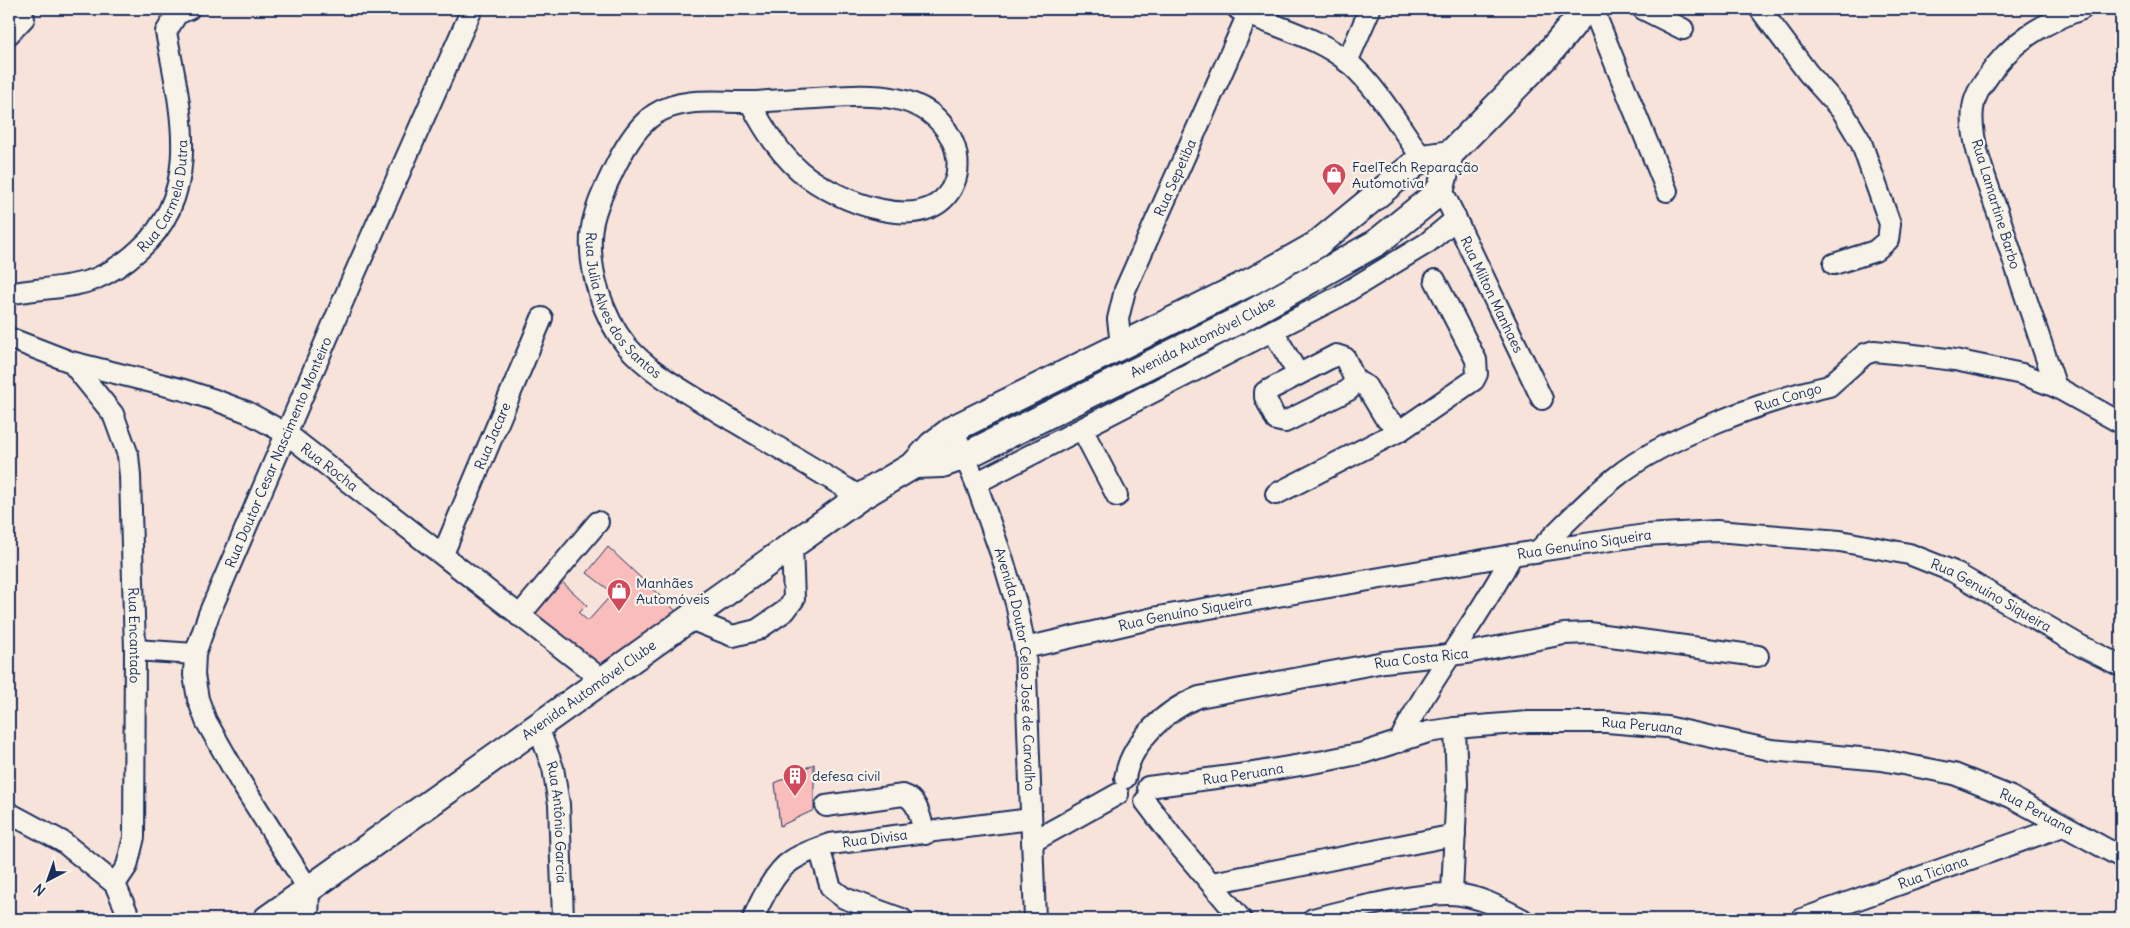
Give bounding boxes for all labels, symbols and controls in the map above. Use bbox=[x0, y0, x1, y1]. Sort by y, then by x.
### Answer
street label: Rua Sepetiba bbox=[1150, 136, 1200, 219]
street label: Rua Lamartine Barbo bbox=[1968, 137, 2024, 271]
street label: Rua Carmela Dutra bbox=[133, 140, 191, 256]
place label: FaelTech Reparação Automotiva bbox=[1352, 158, 1479, 192]
shop icon: FaelTech Reparação Automotiva bbox=[1321, 162, 1347, 196]
street label: Rua Julia Alves dos Santos bbox=[582, 231, 665, 382]
street label: Rua Milton Manhaes bbox=[1456, 233, 1528, 356]
street label: Avenida Automóvel Clube bbox=[1127, 293, 1278, 382]
street label: Rua Doutor Cesar Nascimento Monteiro bbox=[221, 334, 336, 571]
street label: Rua Congo bbox=[1752, 379, 1824, 416]
street label: Rua Jacare bbox=[470, 400, 515, 472]
street label: Rua Rocha bbox=[297, 439, 362, 495]
street label: Rua Genuíno Siqueira bbox=[1516, 526, 1652, 563]
street label: Avenida Doutor Celso José de Carvalho bbox=[990, 545, 1039, 792]
street label: Rua Genuíno Siqueira bbox=[1928, 554, 2055, 636]
place label: Manhães Automóveis bbox=[636, 574, 710, 608]
shop icon: Manhães Automóveis bbox=[606, 578, 632, 612]
street label: Rua Encantado bbox=[124, 587, 144, 684]
street label: Rua Genuíno Siqueira bbox=[1117, 592, 1253, 635]
street label: Avenida Automóvel Clube bbox=[518, 636, 659, 744]
street label: Rua Costa Rica bbox=[1373, 644, 1469, 673]
street label: Rua Peruana bbox=[1602, 713, 1685, 739]
street label: Rua Antônio Garcia bbox=[542, 759, 571, 883]
street label: Rua Peruana bbox=[1201, 759, 1285, 789]
building icon: defesa civil bbox=[782, 763, 808, 797]
place label: defesa civil bbox=[812, 767, 881, 785]
street label: Rua Peruana bbox=[1997, 784, 2077, 839]
street label: Rua Divisa bbox=[841, 825, 909, 851]
street label: Rua Ticiana bbox=[1895, 852, 1970, 893]
north arrow bbox=[22, 856, 72, 906]
text: N bbox=[30, 880, 49, 900]

